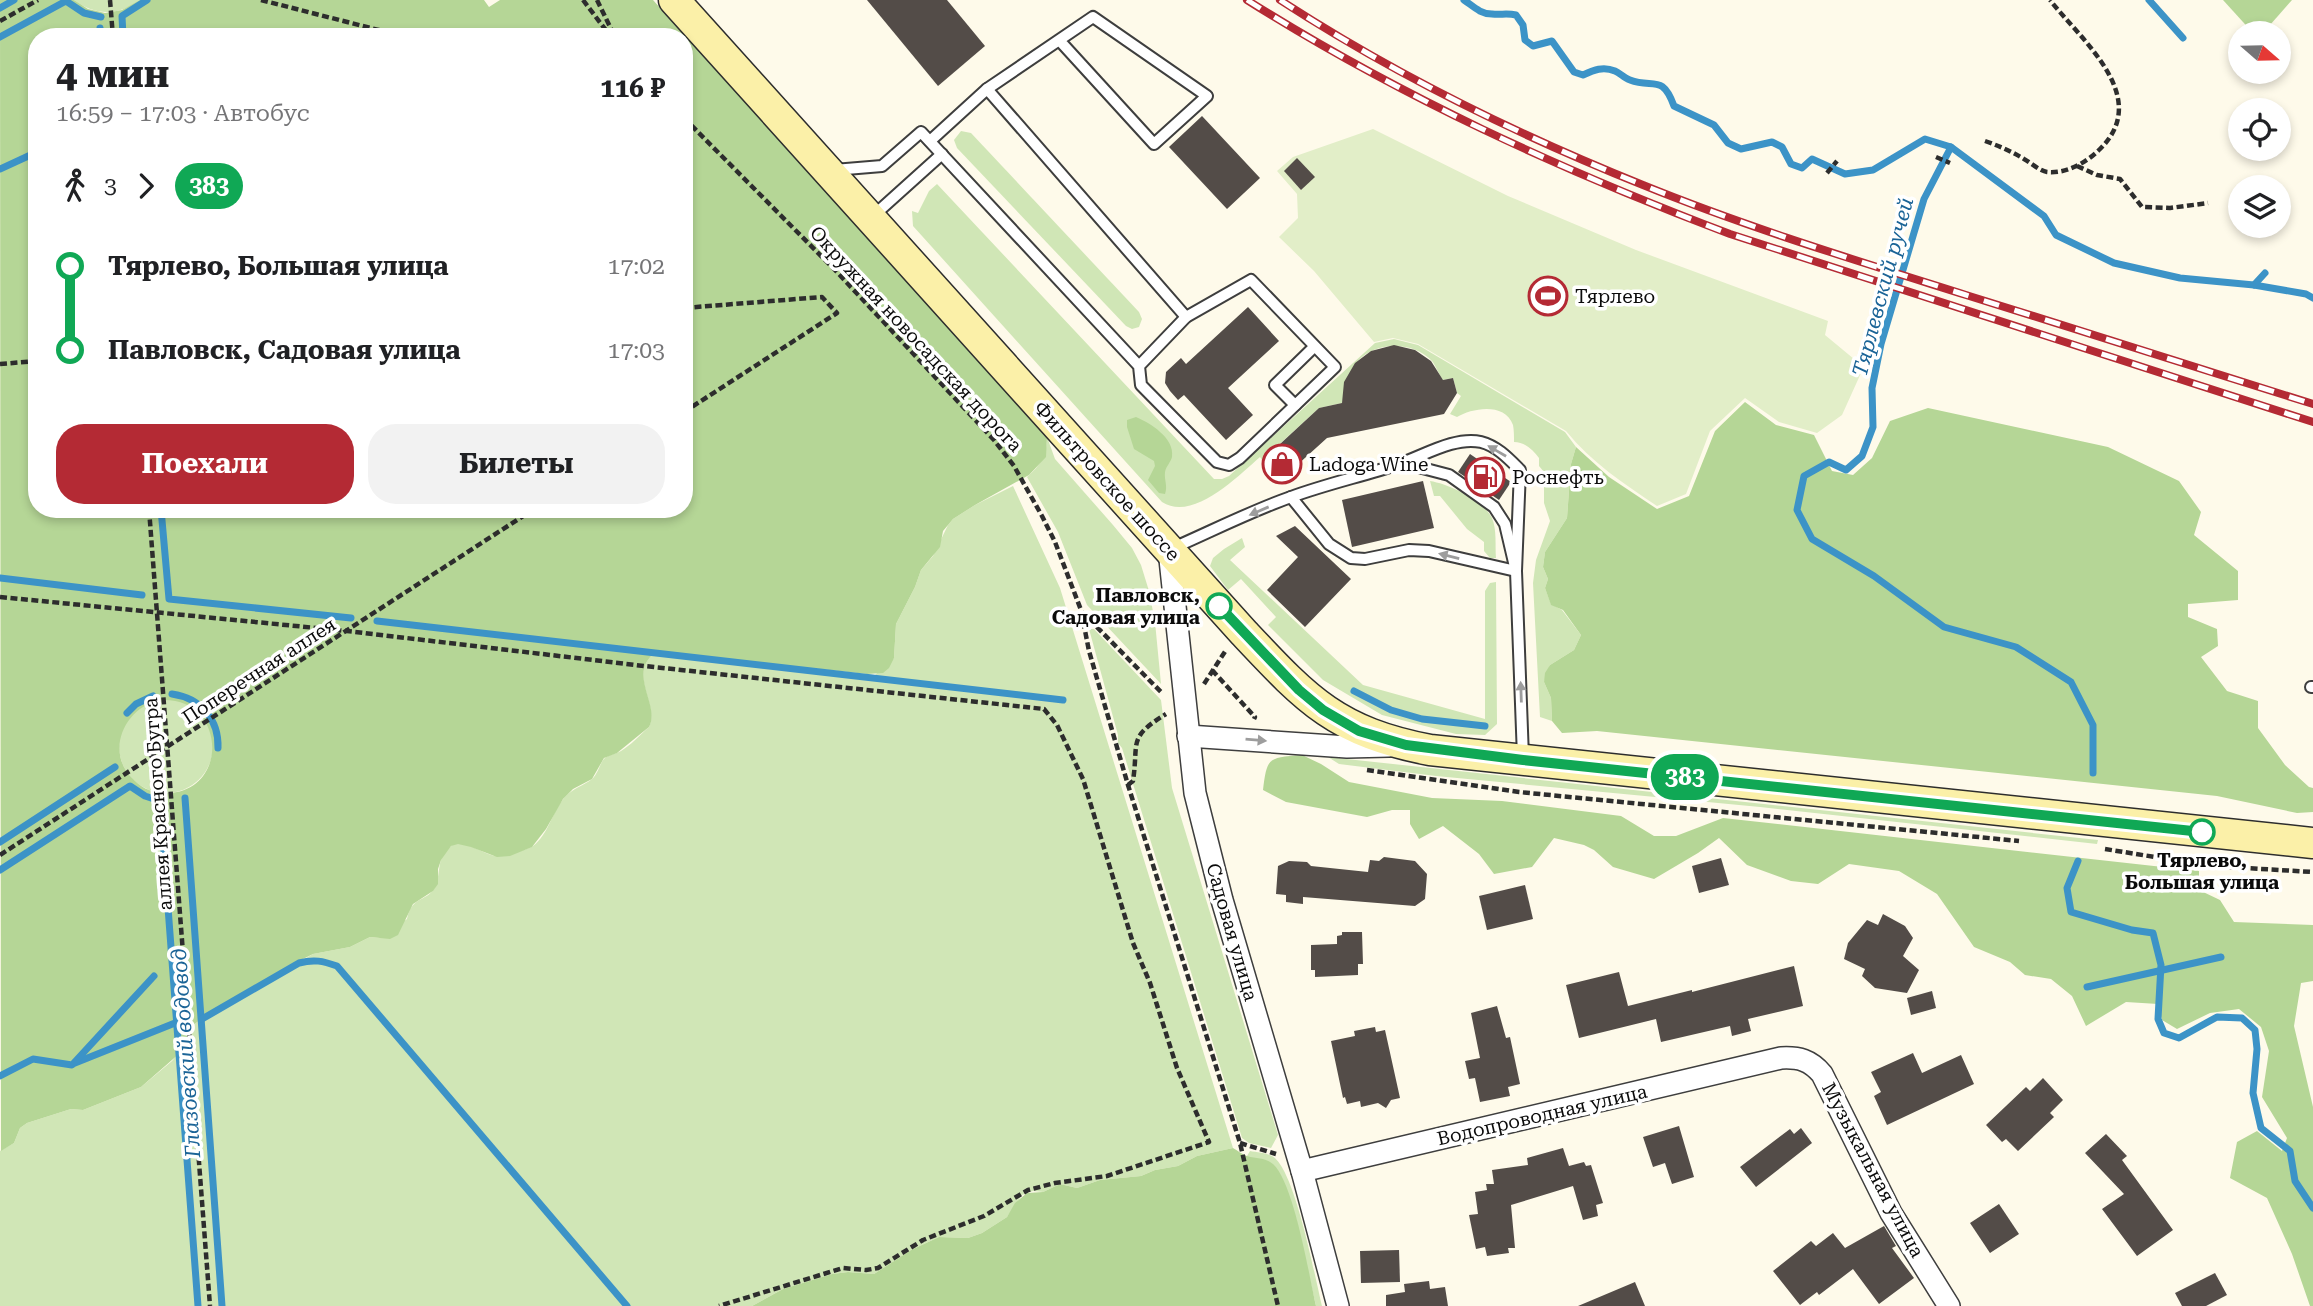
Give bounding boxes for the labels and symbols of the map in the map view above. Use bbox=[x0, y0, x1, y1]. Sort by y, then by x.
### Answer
north arrow bbox=[2228, 21, 2291, 84]
water label: Тярлевский ручей bbox=[1848, 195, 1918, 379]
street label: Окружная новосадская дорога bbox=[805, 221, 1027, 457]
sports icon: Тярлево bbox=[1527, 275, 1569, 317]
place label: Тярлево bbox=[1575, 285, 1655, 308]
street label: Фильтровское шоссе bbox=[1029, 396, 1185, 566]
shop icon: Ladoga Wine bbox=[1261, 443, 1303, 485]
one-way arrow bbox=[1488, 445, 1507, 457]
place label: Ladoga Wine bbox=[1309, 453, 1428, 476]
fuel station icon: Роснефть bbox=[1464, 456, 1506, 498]
place label: Роснефть bbox=[1512, 466, 1604, 489]
one-way arrow bbox=[1249, 505, 1269, 517]
one-way arrow bbox=[1438, 550, 1460, 561]
place label: Павловск, Садовая улица bbox=[1052, 584, 1200, 629]
marker: Павловск, Садовая улица bbox=[1206, 593, 1232, 619]
street label: Поперечная аллея bbox=[178, 613, 340, 729]
one-way arrow bbox=[1515, 681, 1526, 703]
street label: аллея Красного Бугра bbox=[139, 696, 177, 911]
one-way arrow bbox=[1246, 735, 1268, 746]
line badge: 383 bbox=[1645, 754, 1725, 800]
marker: Тярлево, Большая улица bbox=[2189, 819, 2215, 845]
place label: Тярлево, Большая улица bbox=[2125, 849, 2279, 894]
street label: Садовая улица bbox=[1201, 860, 1263, 1004]
water label: Глазовский водовод bbox=[167, 947, 205, 1160]
street label: Водопроводная улица bbox=[1435, 1079, 1650, 1150]
street label: Музыкальная улица bbox=[1817, 1079, 1929, 1262]

